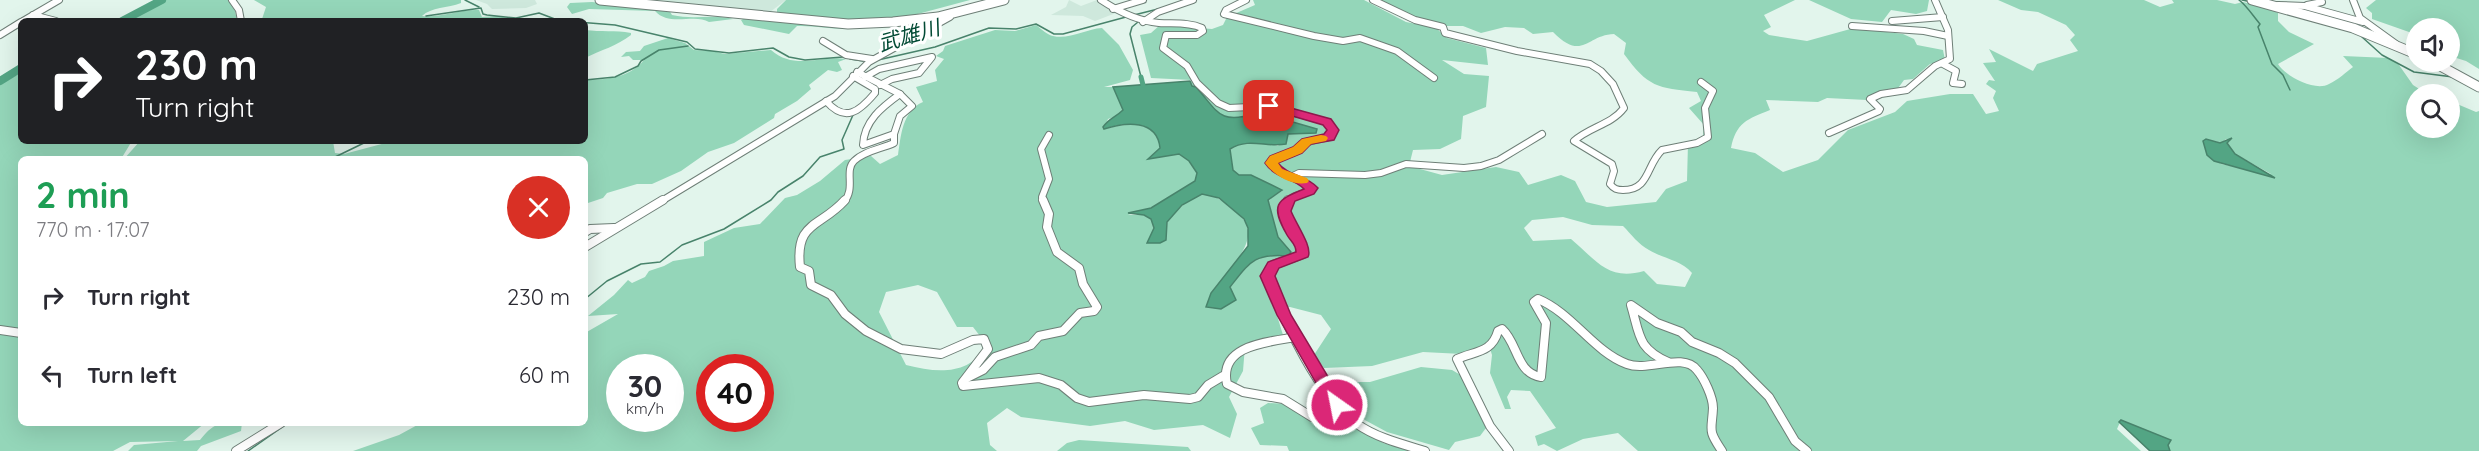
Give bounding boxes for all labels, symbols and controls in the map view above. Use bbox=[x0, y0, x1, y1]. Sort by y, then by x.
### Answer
water label: 武雄川 bbox=[875, 13, 945, 56]
map controls bbox=[2406, 18, 2460, 138]
button: sound bbox=[2406, 18, 2460, 72]
text: 230 m bbox=[135, 38, 258, 91]
icon: right bbox=[36, 42, 114, 120]
pin bbox=[1243, 80, 1294, 131]
button: search bbox=[2406, 84, 2460, 138]
icon: arrive bbox=[1252, 89, 1285, 122]
text: Turn right bbox=[135, 90, 254, 124]
text: 2 min bbox=[36, 172, 130, 217]
button: close bbox=[507, 176, 570, 239]
text: 770 m · 17:07 bbox=[36, 217, 149, 242]
icon: right bbox=[36, 281, 69, 314]
text: Turn right bbox=[87, 283, 191, 311]
text: 230 m bbox=[507, 283, 570, 311]
speed limit sign: 40 bbox=[696, 354, 774, 432]
icon: left bbox=[36, 359, 69, 392]
text: Turn left bbox=[87, 361, 177, 389]
text: 60 m bbox=[519, 361, 570, 389]
text: 30 bbox=[628, 367, 662, 405]
position arrow bbox=[1305, 373, 1369, 437]
text: km/h bbox=[626, 399, 664, 418]

